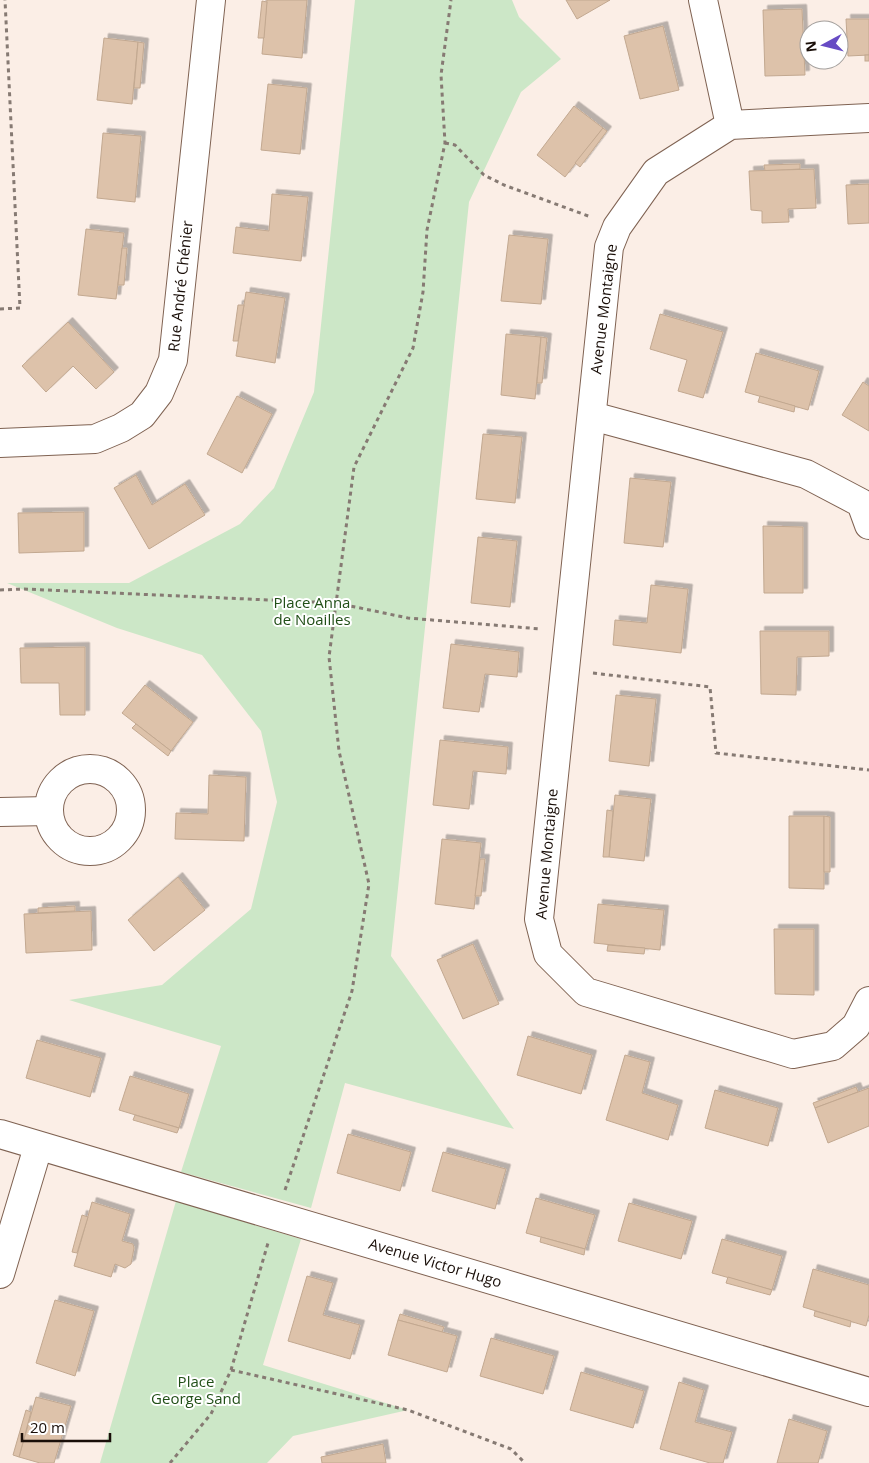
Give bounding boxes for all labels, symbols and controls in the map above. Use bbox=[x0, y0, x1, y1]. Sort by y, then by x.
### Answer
north arrow bbox=[799, 20, 849, 70]
text: N bbox=[800, 40, 821, 53]
street label: Rue André Chénier bbox=[163, 219, 197, 353]
street label: Avenue Montaigne bbox=[585, 243, 621, 375]
park label: Place Anna de Noailles bbox=[273, 592, 351, 629]
street label: Avenue Montaigne bbox=[530, 788, 562, 920]
street label: Avenue Victor Hugo bbox=[367, 1233, 505, 1291]
park label: Place George Sand bbox=[151, 1371, 241, 1408]
scale bar bbox=[22, 1410, 110, 1442]
text: 20 m bbox=[30, 1417, 65, 1437]

